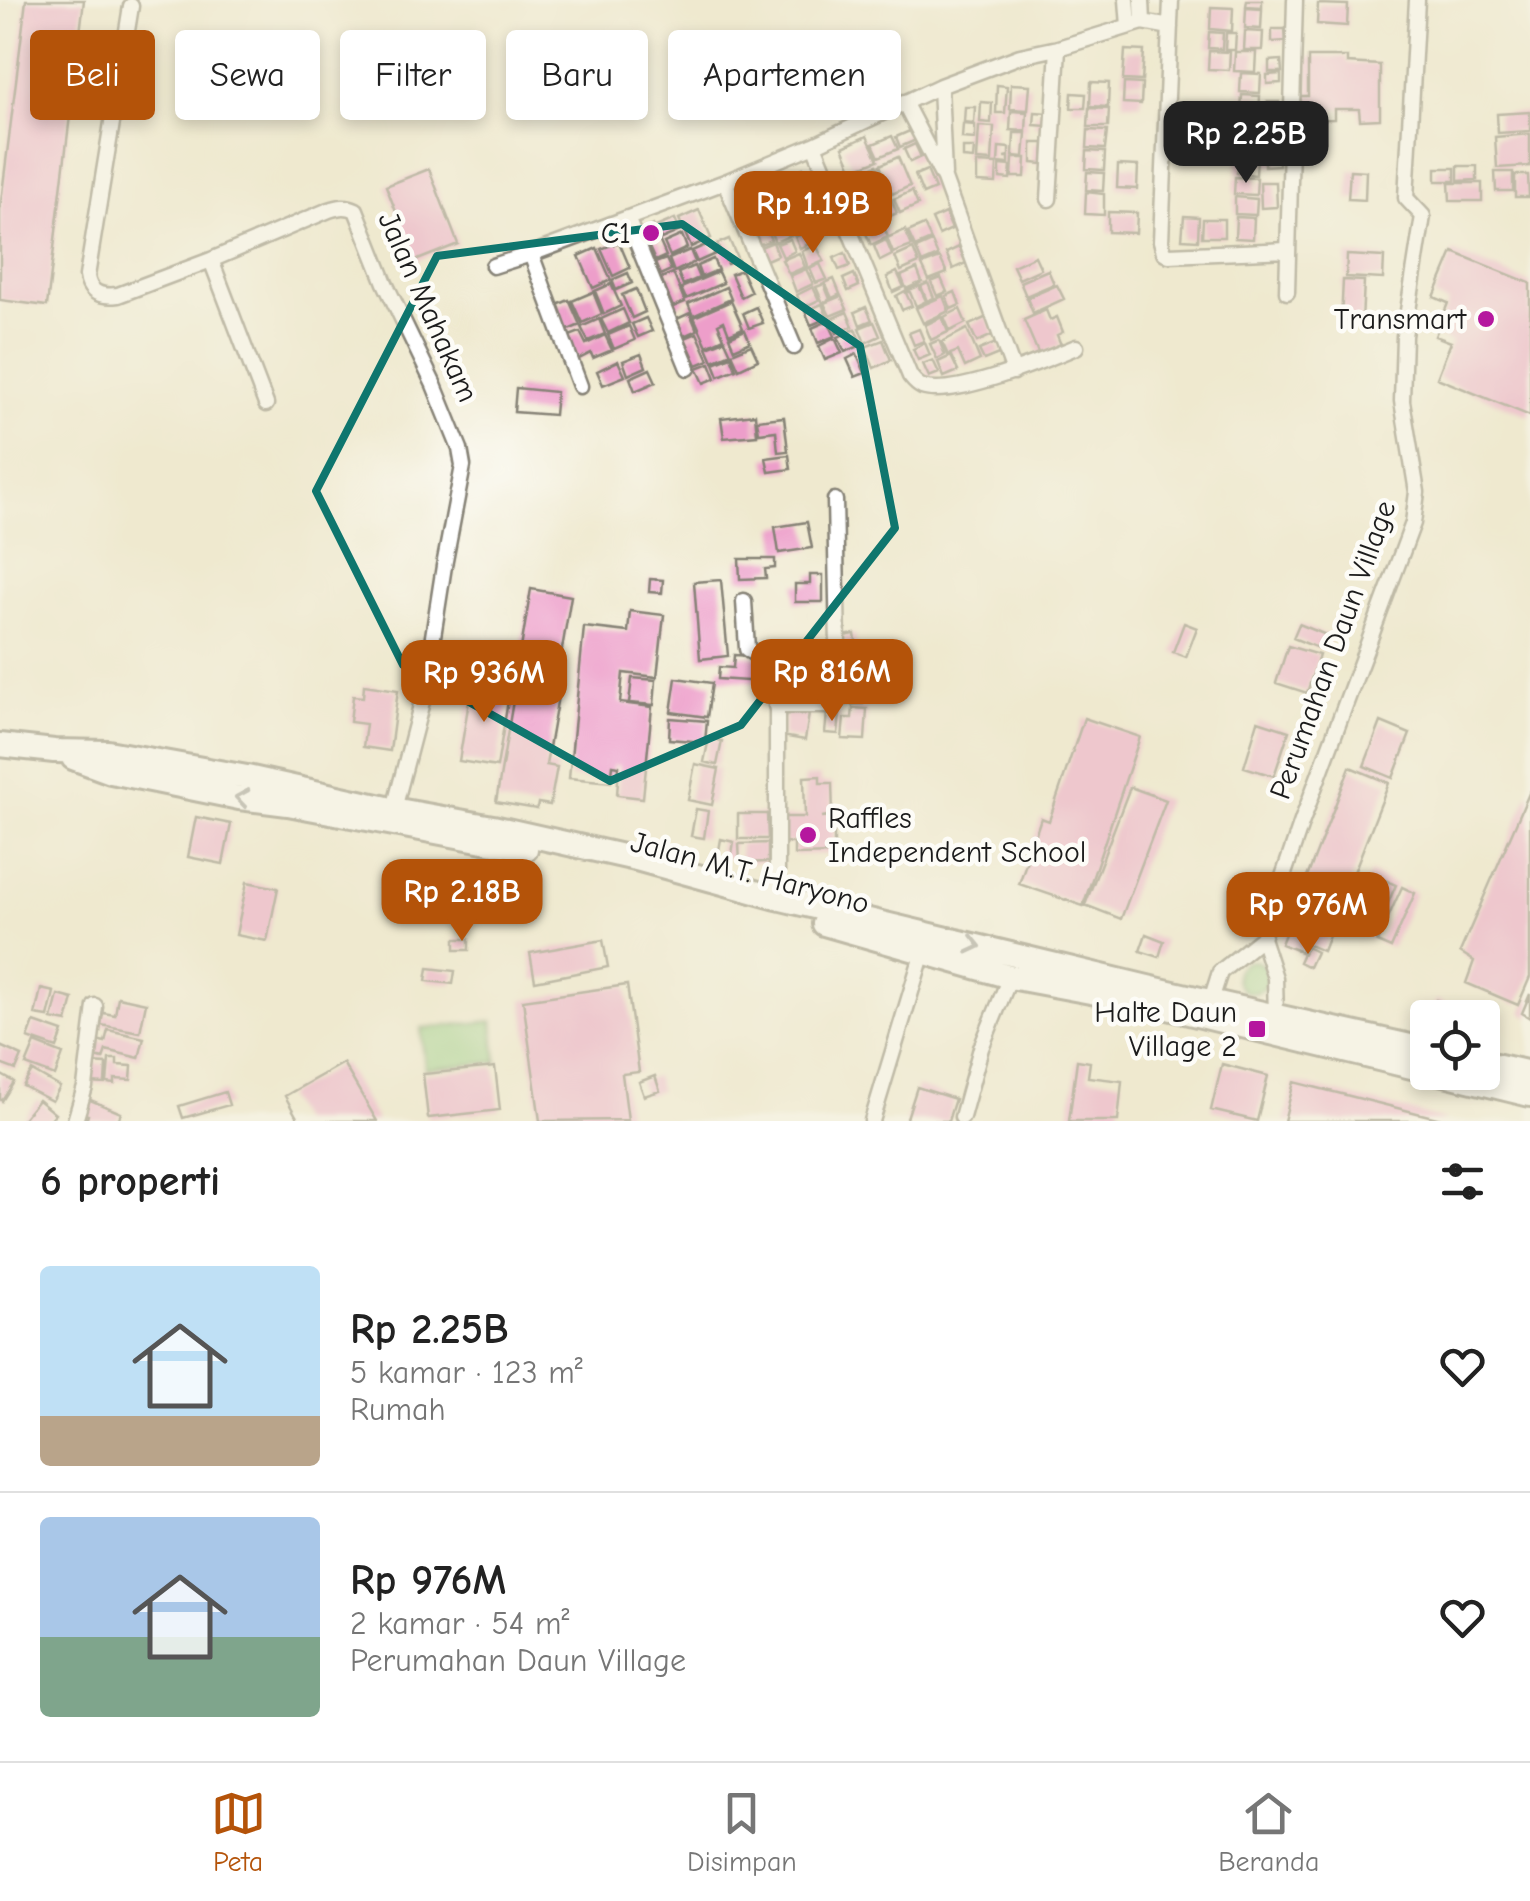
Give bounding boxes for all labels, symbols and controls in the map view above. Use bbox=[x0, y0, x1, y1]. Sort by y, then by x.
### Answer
chip: Beli bbox=[30, 30, 155, 120]
chip: Sewa bbox=[175, 30, 320, 120]
chip: Filter bbox=[340, 30, 486, 120]
chip: Baru bbox=[506, 30, 648, 120]
chip: Apartemen bbox=[668, 30, 901, 120]
pin: Rp 2.25B bbox=[1143, 101, 1349, 186]
text: Rp 2.25B bbox=[1186, 115, 1306, 152]
pin: Rp 1.19B bbox=[710, 171, 916, 256]
text: Rp 1.19B bbox=[756, 185, 870, 222]
street label: Jalan Mahakam bbox=[370, 207, 486, 407]
place label: C1 bbox=[601, 216, 631, 251]
marker: C1 bbox=[640, 222, 662, 244]
place label: Transmart bbox=[1334, 302, 1467, 337]
marker: Transmart bbox=[1475, 308, 1497, 330]
street label: Perumahan Daun Village bbox=[1263, 496, 1403, 804]
pin: Rp 816M bbox=[740, 639, 924, 724]
pin: Rp 936M bbox=[392, 640, 576, 725]
text: Rp 816M bbox=[773, 653, 891, 690]
text: Rp 936M bbox=[423, 654, 545, 691]
one-way arrow bbox=[234, 788, 250, 809]
place label: Raffles Independent School bbox=[828, 801, 1086, 870]
street label: Jalan M.T. Haryono bbox=[627, 824, 873, 922]
marker: Raffles Independent School bbox=[797, 824, 819, 846]
pin: Rp 2.18B bbox=[359, 859, 565, 944]
pin: Rp 976M bbox=[1216, 872, 1400, 957]
text: Rp 2.18B bbox=[404, 873, 520, 910]
text: Rp 976M bbox=[1248, 886, 1368, 923]
one-way arrow bbox=[965, 933, 982, 954]
place label: Halte Daun Village 2 bbox=[1094, 995, 1237, 1064]
map controls bbox=[1410, 1000, 1500, 1090]
button: locate bbox=[1410, 1000, 1500, 1090]
marker: Halte Daun Village 2 bbox=[1246, 1018, 1268, 1040]
icon: filters bbox=[1435, 1154, 1490, 1209]
text: 6 properti bbox=[40, 1157, 220, 1206]
text: Rp 2.25B bbox=[350, 1305, 509, 1354]
icon: home bbox=[120, 1306, 240, 1426]
icon: heart bbox=[1435, 1339, 1490, 1394]
text: 5 kamar · 123 m² bbox=[350, 1354, 583, 1391]
text: Rumah bbox=[350, 1391, 446, 1428]
text: Rp 976M bbox=[350, 1556, 506, 1605]
icon: home bbox=[120, 1557, 240, 1677]
icon: heart bbox=[1435, 1590, 1490, 1645]
text: 2 kamar · 54 m² bbox=[350, 1605, 569, 1642]
text: Perumahan Daun Village bbox=[350, 1642, 686, 1679]
tab: Peta bbox=[211, 1786, 266, 1878]
tab: Disimpan bbox=[687, 1786, 797, 1878]
tab: Beranda bbox=[1218, 1786, 1319, 1878]

